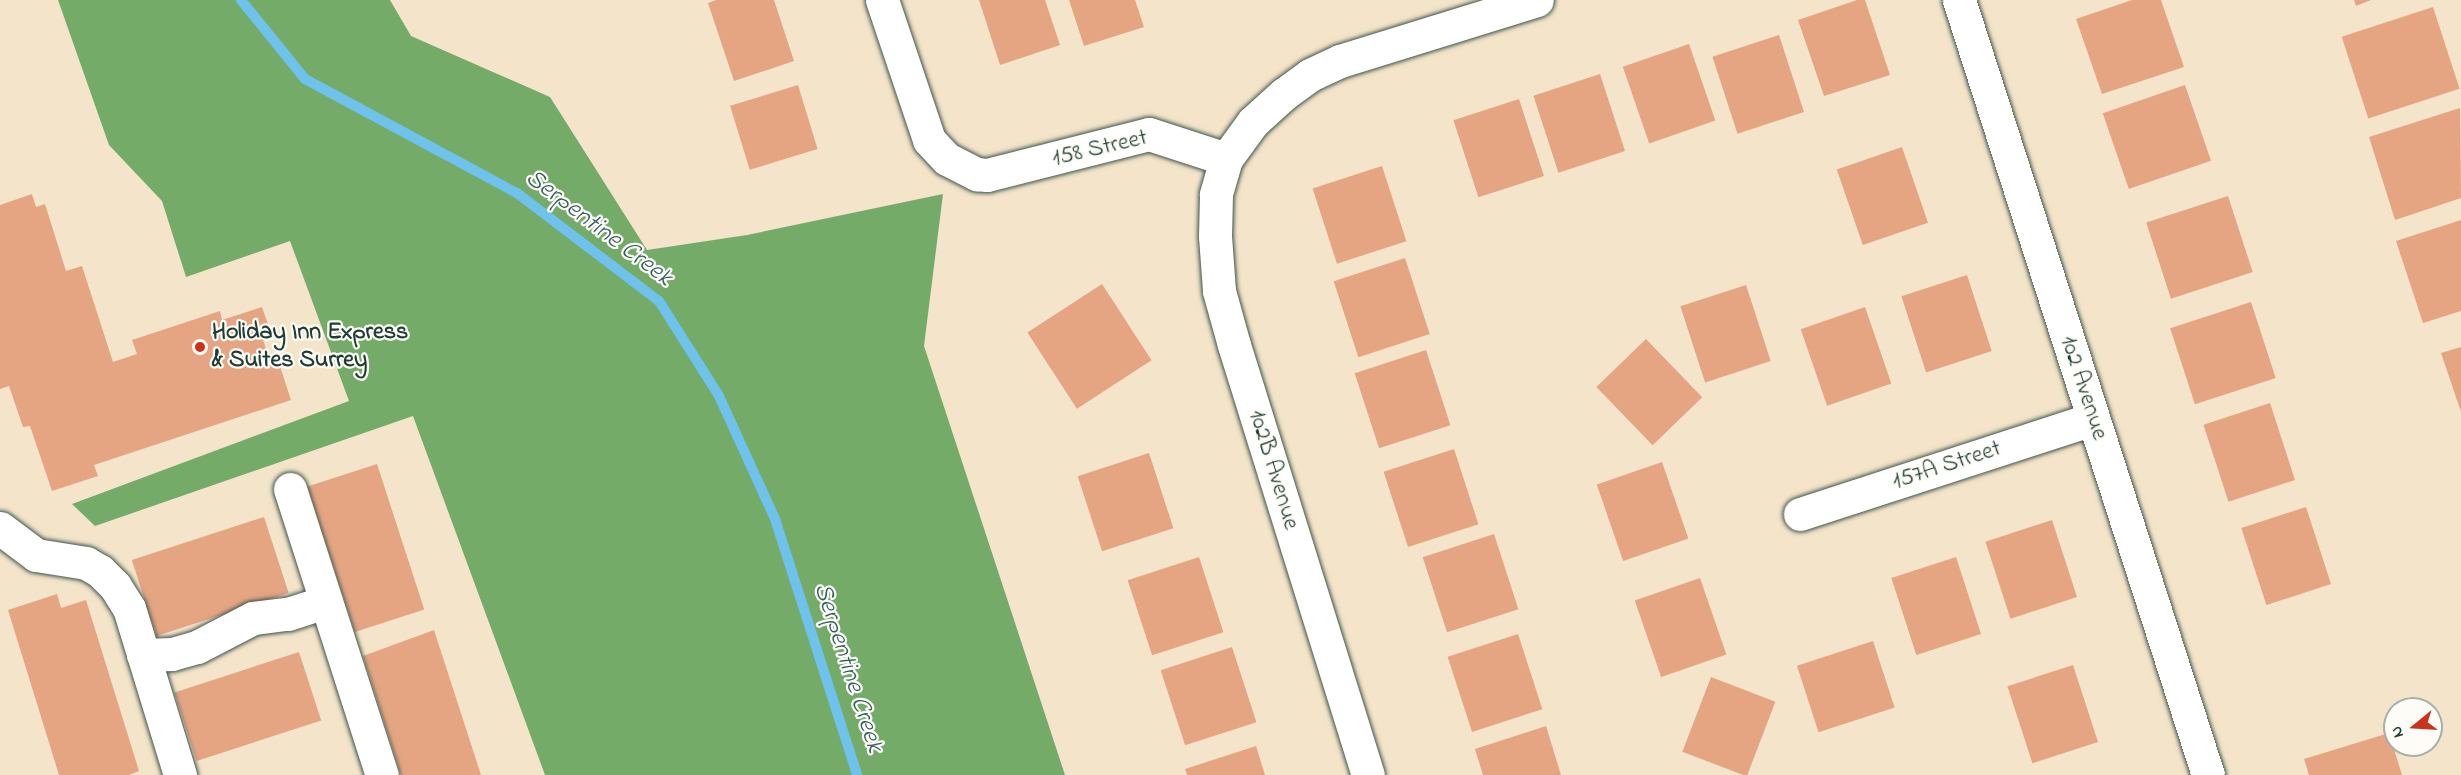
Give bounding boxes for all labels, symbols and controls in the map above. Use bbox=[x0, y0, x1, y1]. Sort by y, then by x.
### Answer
street label: 158 Street bbox=[1050, 124, 1150, 174]
water label: Serpentine Creek bbox=[518, 163, 678, 295]
place label: Holiday Inn Express & Suites Surrey bbox=[212, 319, 408, 375]
street label: 102 Avenue bbox=[2053, 332, 2113, 444]
marker: Holiday Inn Express & Suites Surrey bbox=[193, 340, 207, 354]
street label: 102B Avenue bbox=[1241, 407, 1305, 533]
street label: 157A Street bbox=[1889, 435, 2005, 497]
water label: Serpentine Creek bbox=[805, 579, 889, 757]
north arrow bbox=[2383, 697, 2443, 757]
text: N bbox=[2385, 723, 2411, 741]

